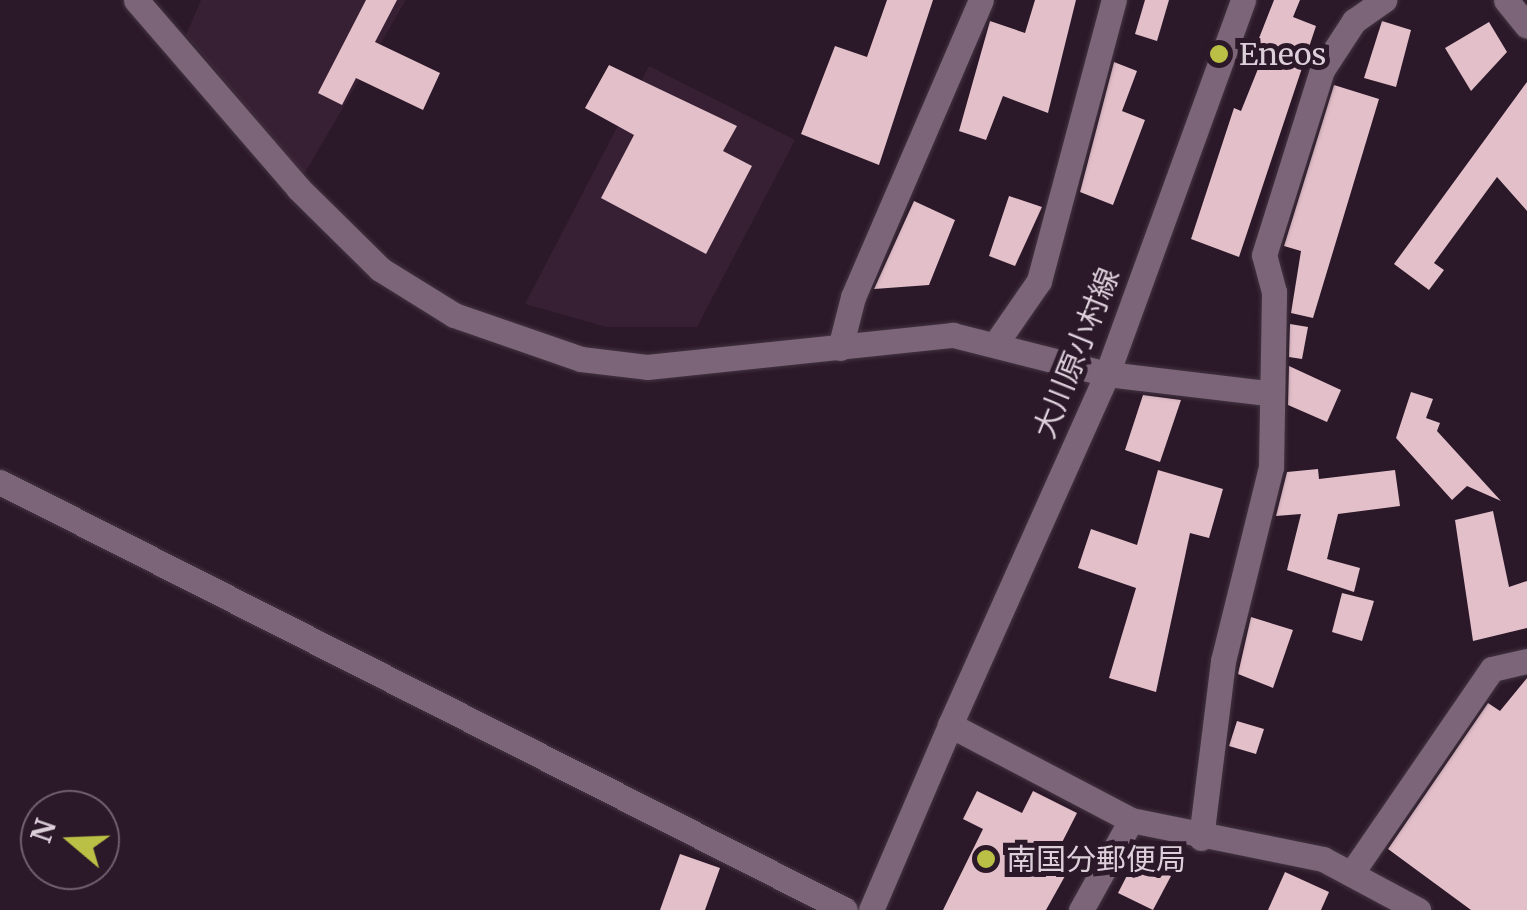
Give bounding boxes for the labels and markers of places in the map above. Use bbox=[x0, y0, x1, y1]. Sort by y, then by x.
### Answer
place label: Eneos bbox=[1239, 36, 1326, 72]
marker: Eneos bbox=[1208, 43, 1230, 65]
place label: 南国分郵便局 bbox=[1006, 841, 1186, 877]
marker: 南国分郵便局 bbox=[975, 848, 997, 870]

